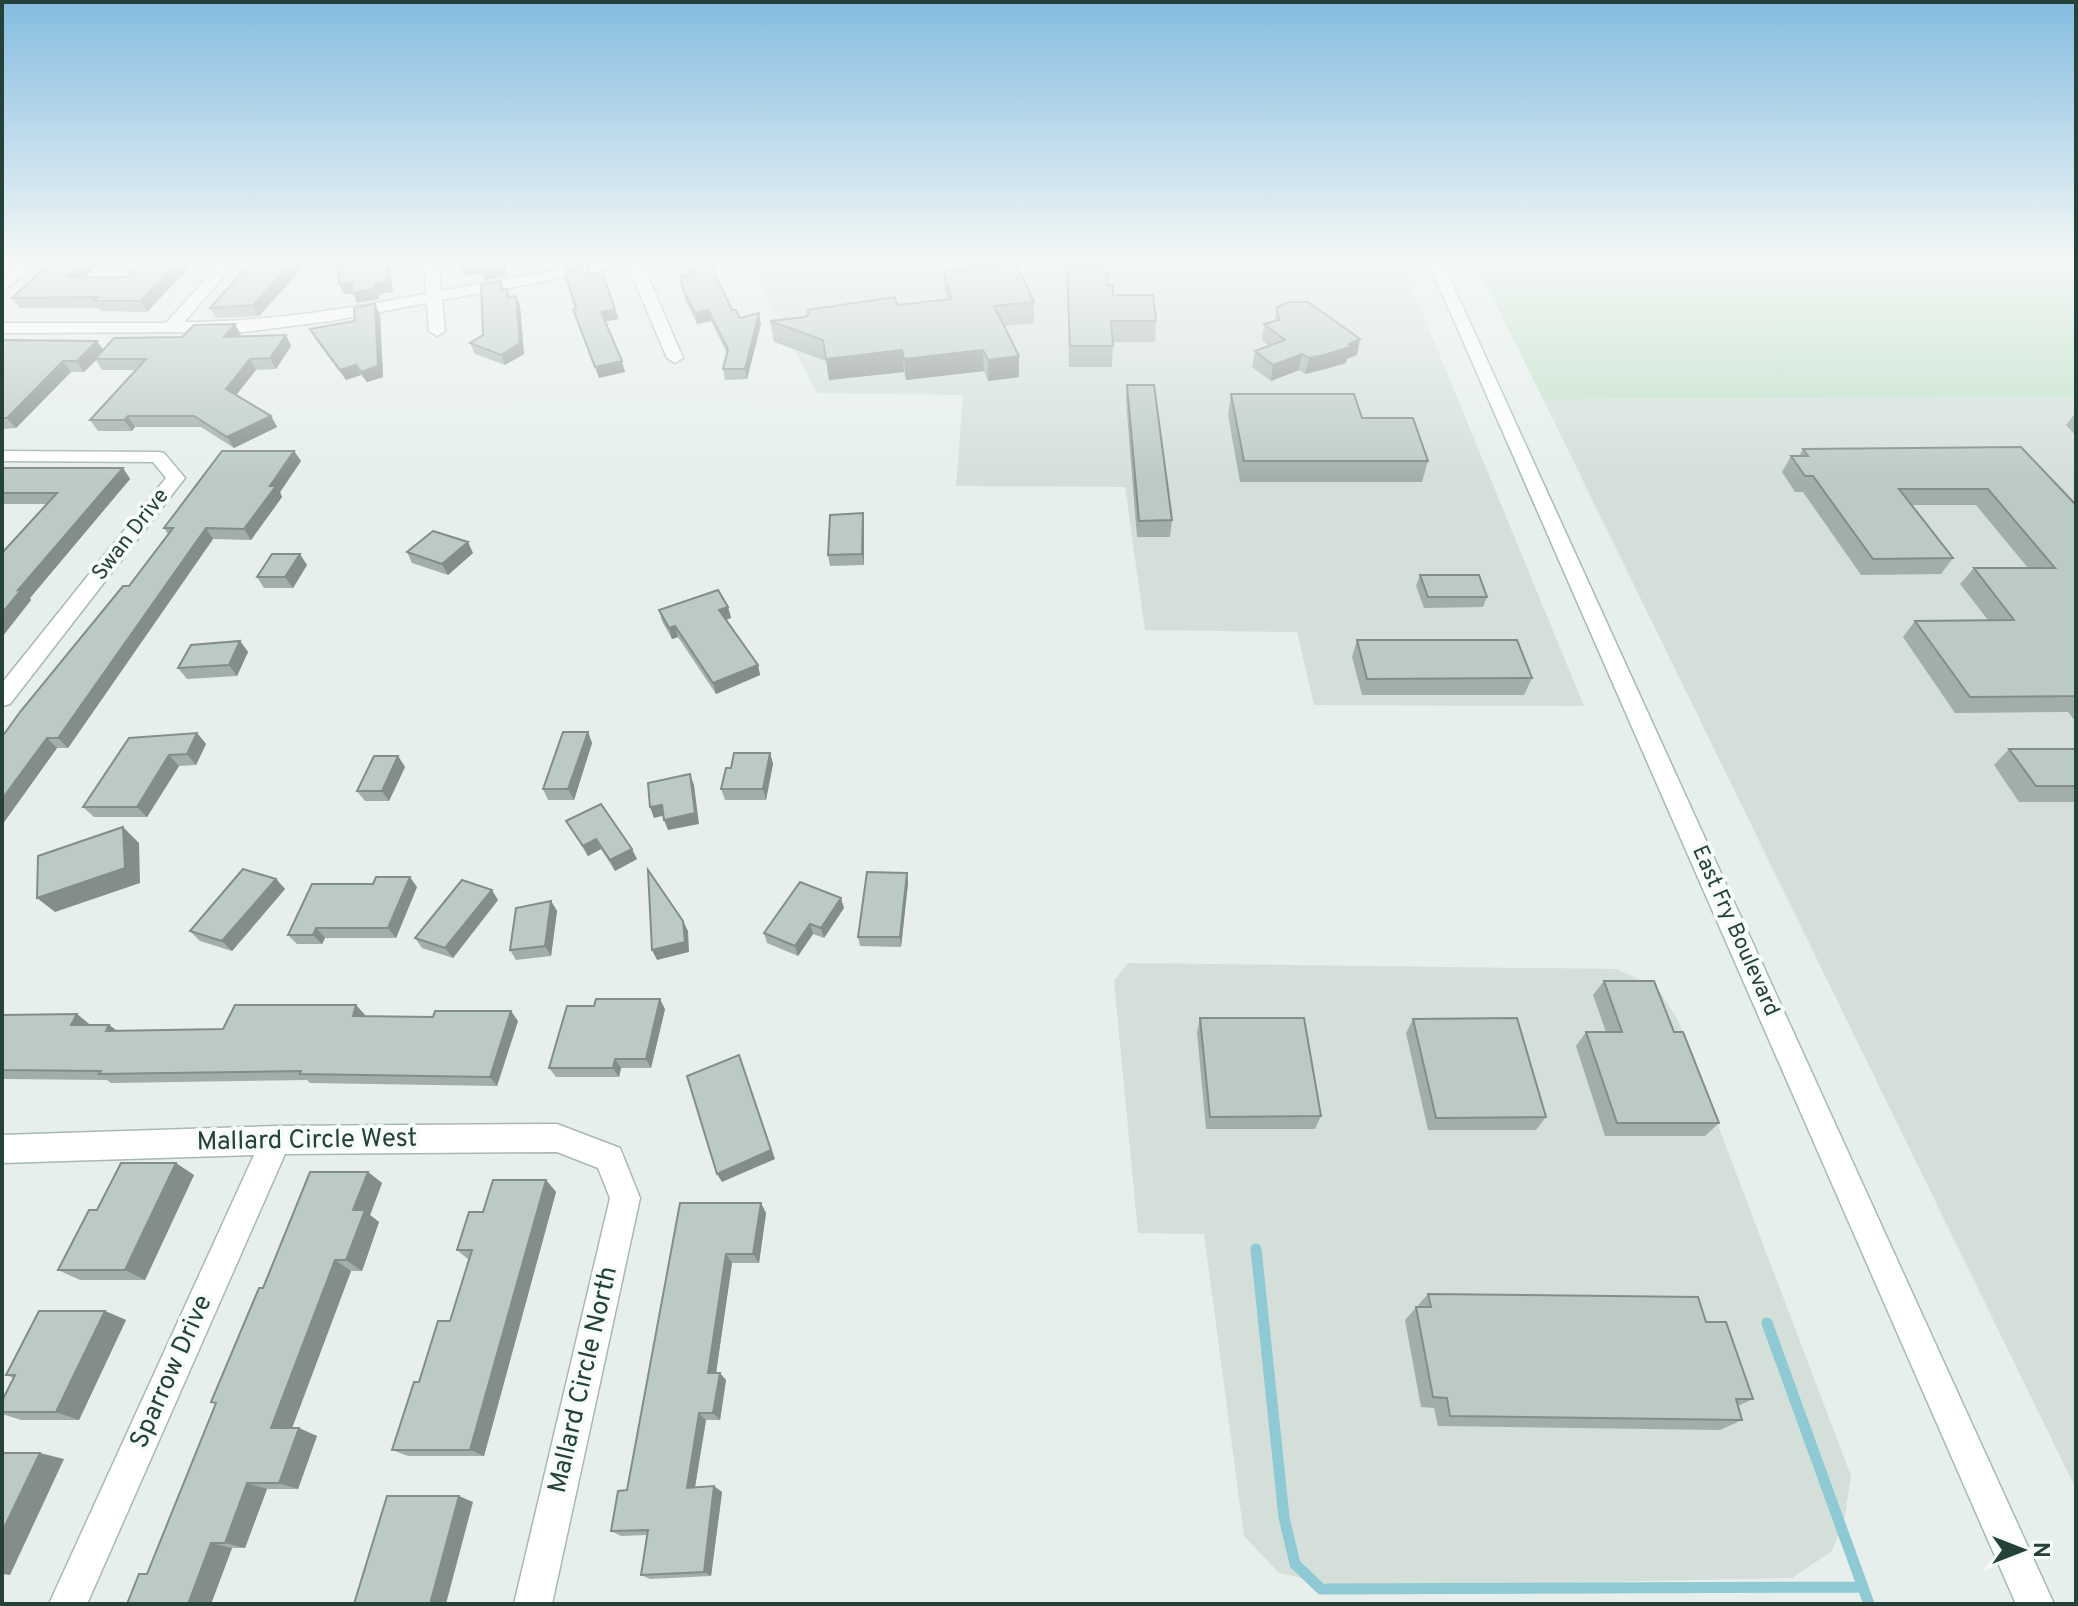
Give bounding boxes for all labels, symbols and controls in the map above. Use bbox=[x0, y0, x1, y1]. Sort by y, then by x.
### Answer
street label: Swan Drive bbox=[87, 484, 175, 586]
street label: East Fry Boulevard bbox=[1685, 841, 1785, 1021]
street label: Mallard Circle West bbox=[196, 1123, 418, 1159]
street label: Mallard Circle North bbox=[542, 1263, 626, 1497]
street label: Sparrow Drive bbox=[123, 1290, 221, 1454]
north arrow bbox=[1982, 1510, 2062, 1590]
text: N bbox=[2026, 1542, 2053, 1558]

